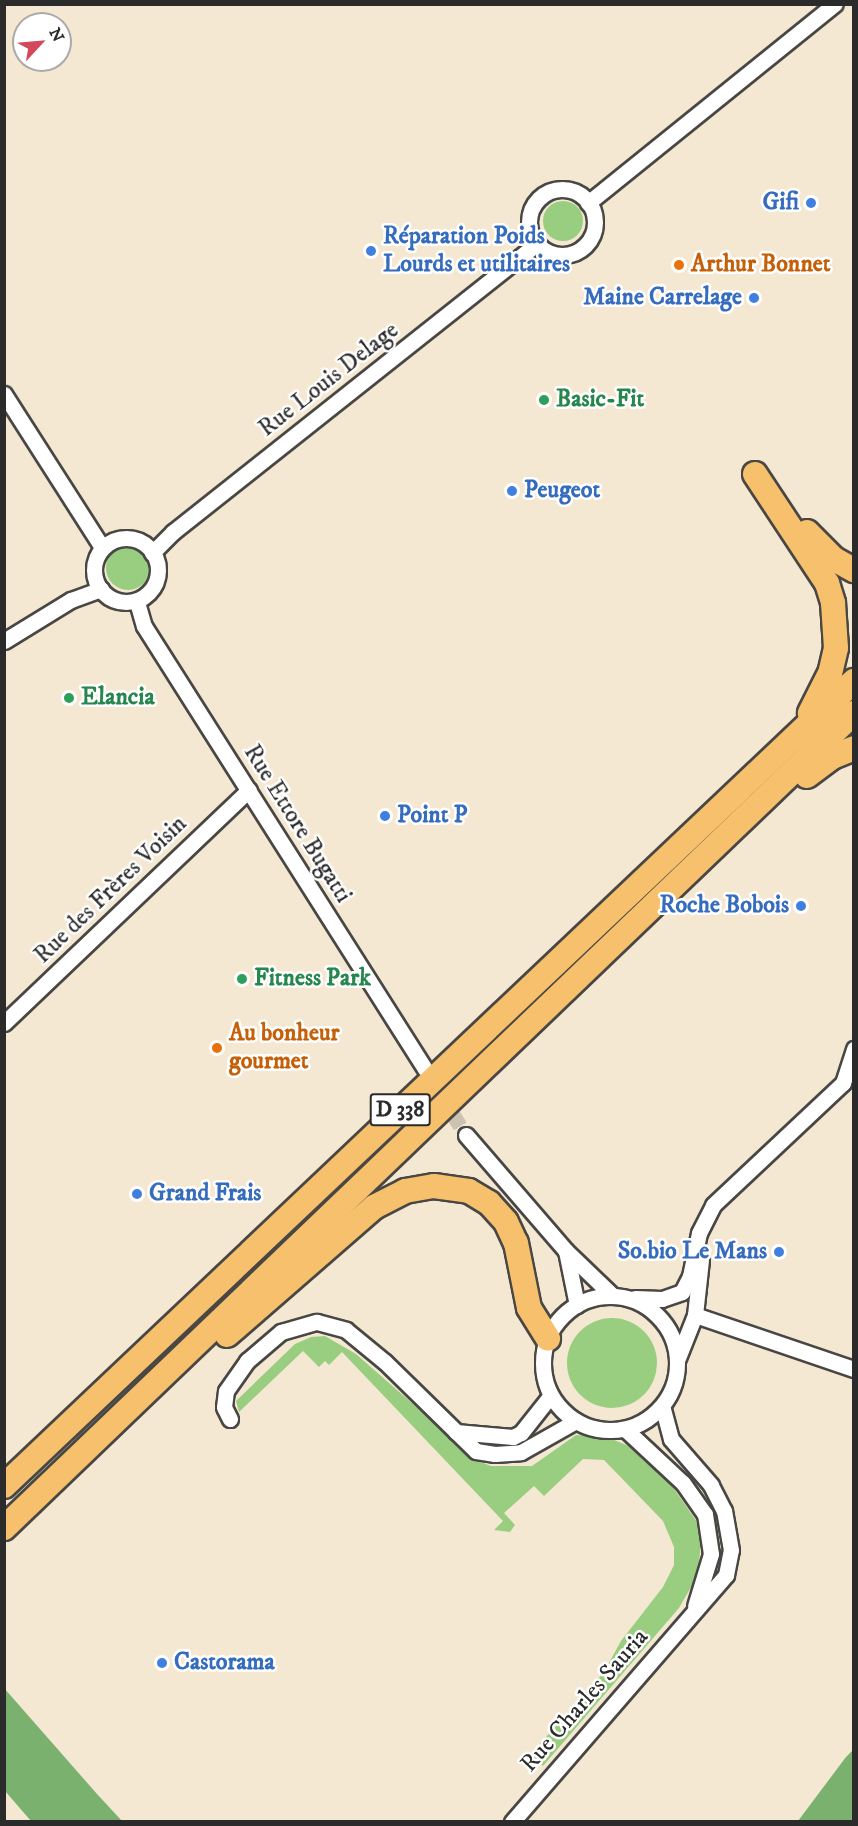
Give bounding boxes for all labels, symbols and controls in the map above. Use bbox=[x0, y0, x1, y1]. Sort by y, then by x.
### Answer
north arrow bbox=[12, 12, 72, 72]
text: N bbox=[45, 25, 68, 45]
place label: Gifi bbox=[762, 189, 799, 217]
marker: Gifi bbox=[804, 196, 818, 210]
place label: Réparation Poids Lourds et utilitaires bbox=[383, 223, 570, 279]
marker: Réparation Poids Lourds et utilitaires bbox=[364, 244, 378, 258]
place label: Arthur Bonnet bbox=[691, 251, 830, 279]
marker: Arthur Bonnet bbox=[672, 258, 686, 272]
place label: Maine Carrelage bbox=[583, 284, 742, 312]
marker: Maine Carrelage bbox=[747, 291, 761, 305]
street label: Rue Louis Delage bbox=[253, 317, 405, 443]
place label: Basic-Fit bbox=[556, 386, 644, 414]
marker: Basic-Fit bbox=[537, 393, 551, 407]
place label: Peugeot bbox=[524, 477, 600, 505]
marker: Peugeot bbox=[505, 484, 519, 498]
place label: Elancia bbox=[81, 684, 155, 712]
marker: Elancia bbox=[62, 691, 76, 705]
street label: Rue Ettore Bugatti bbox=[237, 740, 357, 908]
place label: Point P bbox=[397, 802, 468, 830]
marker: Point P bbox=[378, 809, 392, 823]
street label: Rue des Frères Voisin bbox=[29, 810, 193, 970]
place label: Roche Bobois bbox=[660, 892, 789, 920]
marker: Roche Bobois bbox=[794, 899, 808, 913]
place label: Fitness Park bbox=[254, 965, 371, 993]
marker: Fitness Park bbox=[235, 972, 249, 986]
place label: Au bonheur gourmet bbox=[229, 1020, 339, 1076]
marker: Au bonheur gourmet bbox=[210, 1041, 224, 1055]
road number: D 338 bbox=[368, 1091, 432, 1129]
place label: Grand Frais bbox=[149, 1180, 261, 1208]
marker: Grand Frais bbox=[130, 1187, 144, 1201]
place label: So.bio Le Mans bbox=[618, 1238, 767, 1266]
marker: So.bio Le Mans bbox=[772, 1245, 786, 1259]
street label: Rue Charles Sauria bbox=[515, 1624, 655, 1778]
place label: Castorama bbox=[174, 1649, 275, 1677]
marker: Castorama bbox=[155, 1656, 169, 1670]

